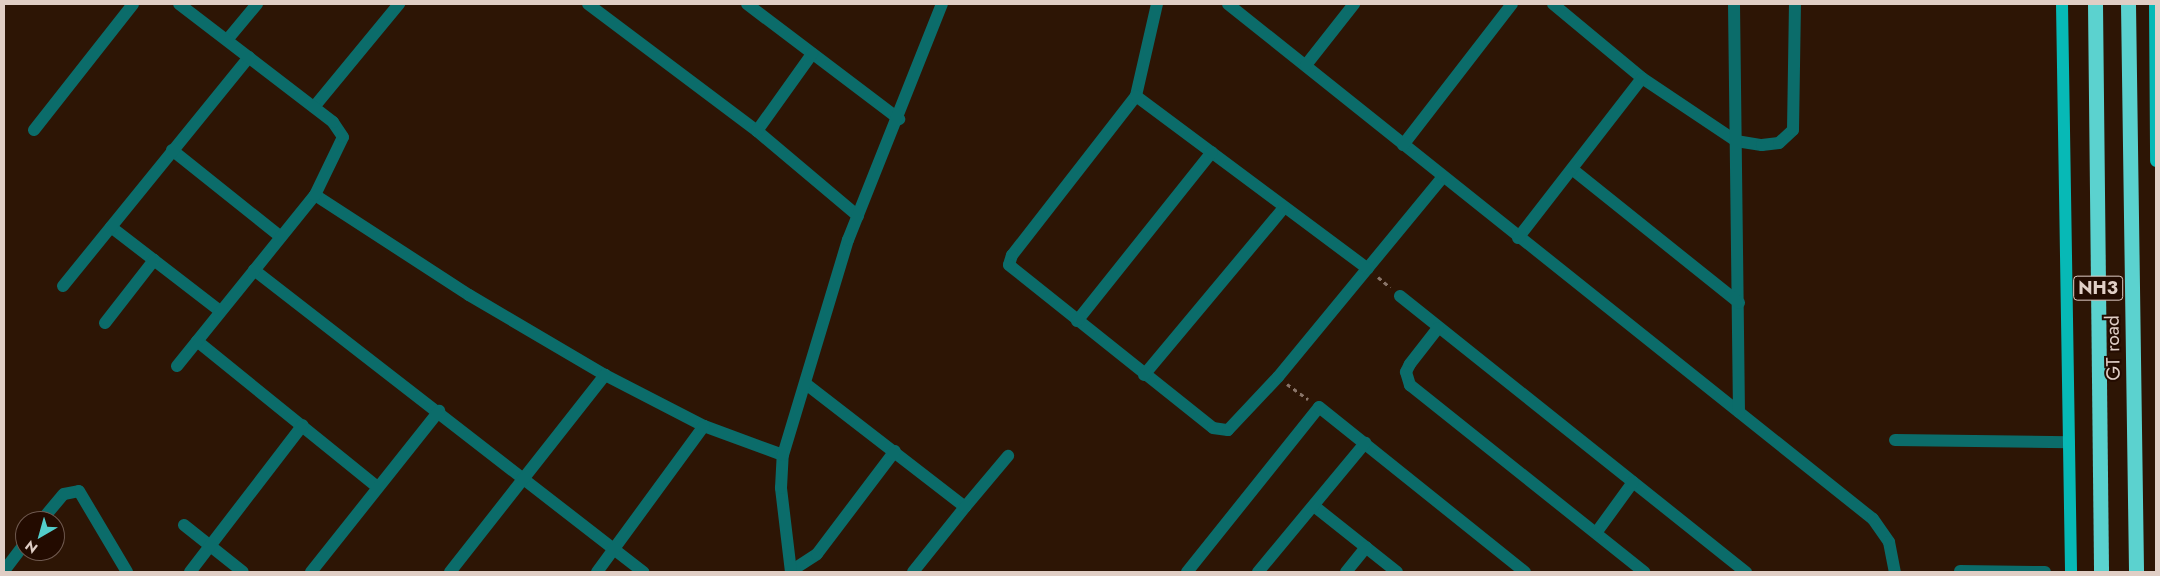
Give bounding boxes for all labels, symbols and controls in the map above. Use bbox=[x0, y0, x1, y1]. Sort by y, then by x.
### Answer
road number: NH3 bbox=[2073, 272, 2123, 304]
street label: GT road bbox=[2101, 315, 2125, 381]
north arrow bbox=[15, 511, 65, 561]
text: N bbox=[21, 536, 42, 558]

